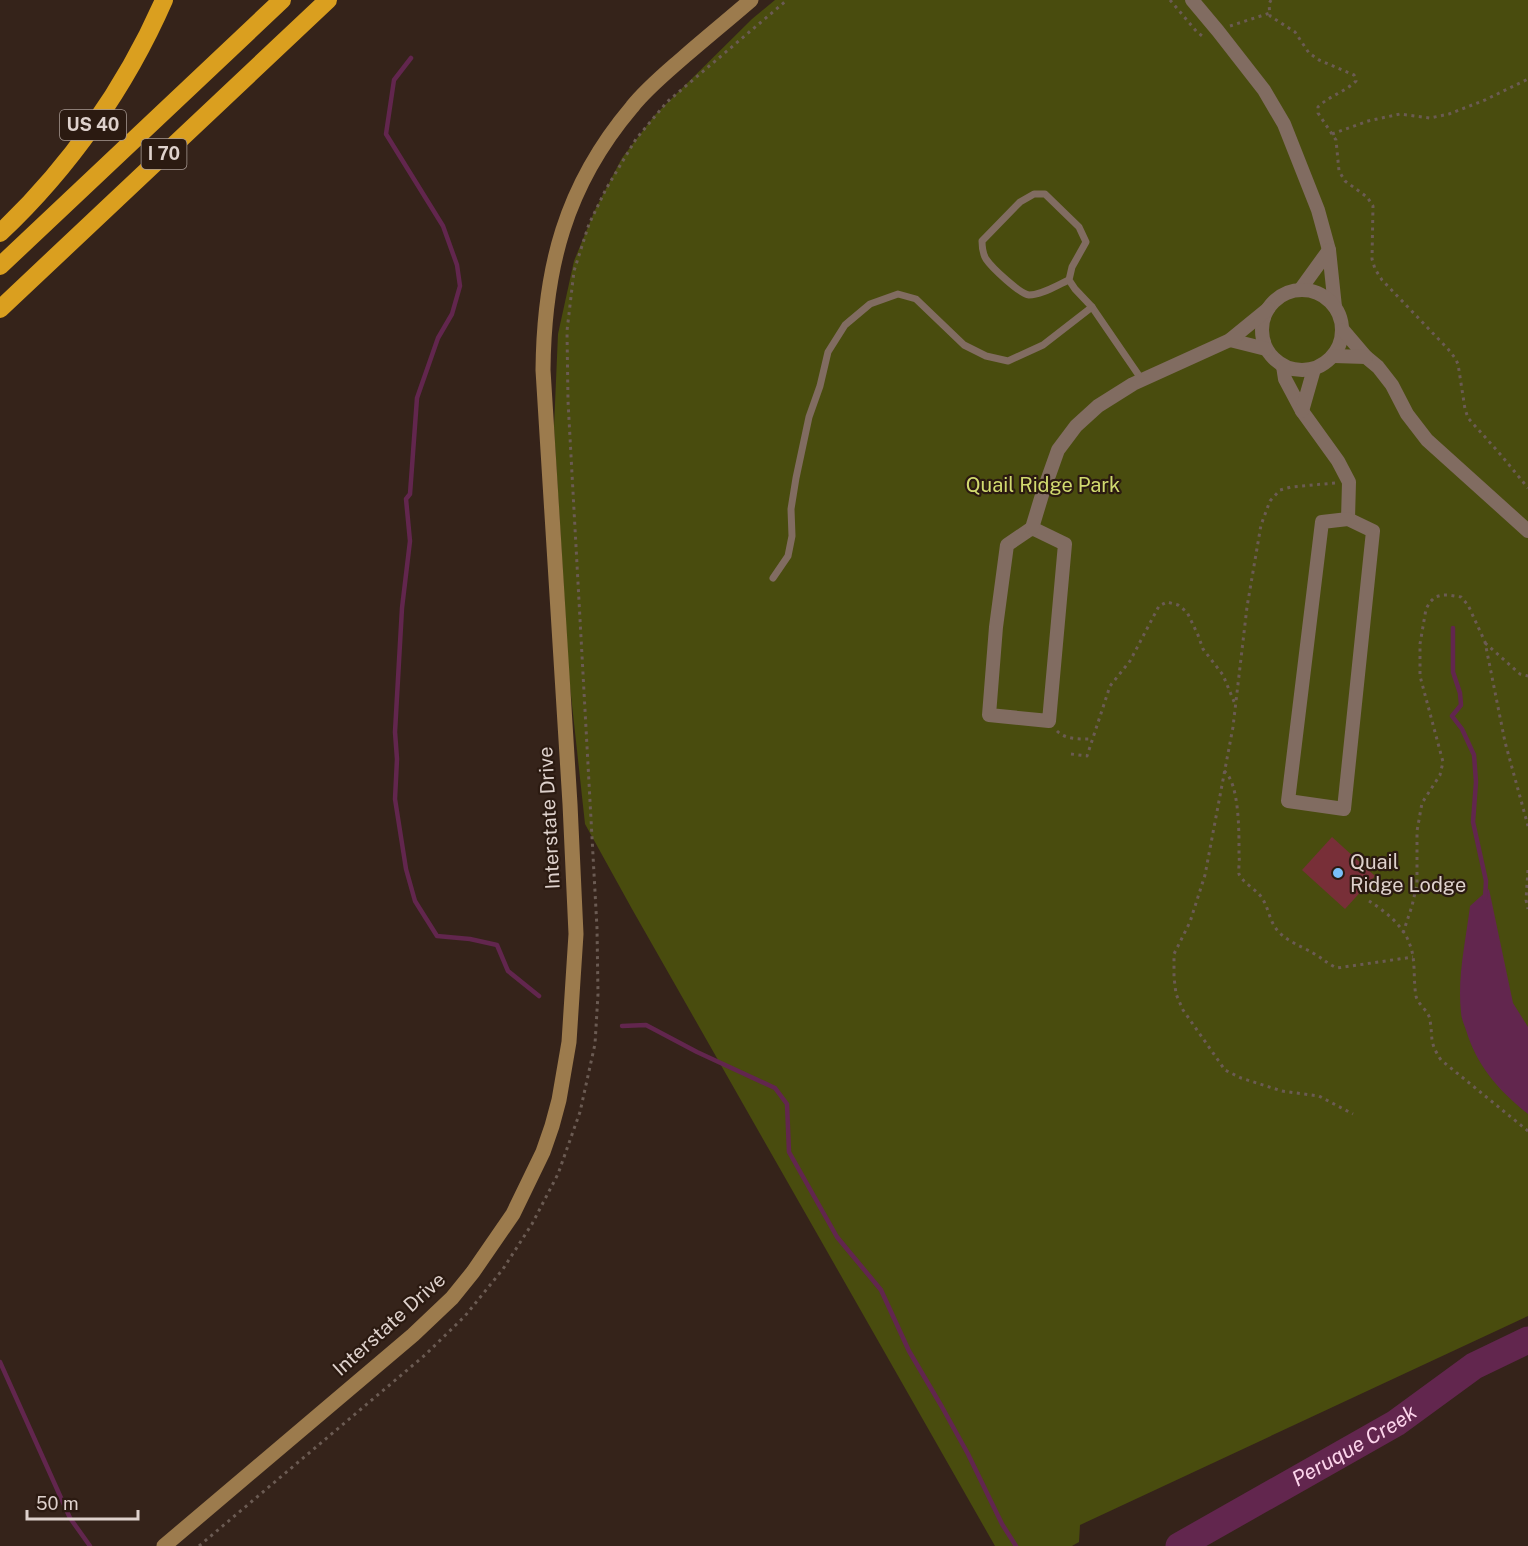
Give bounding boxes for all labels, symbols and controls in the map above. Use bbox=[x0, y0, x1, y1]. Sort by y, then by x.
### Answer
road number: US 40 bbox=[60, 110, 126, 140]
road number: I 70 bbox=[142, 139, 186, 169]
park label: Quail Ridge Park bbox=[966, 473, 1120, 497]
street label: Interstate Drive bbox=[533, 746, 565, 890]
place label: Quail Ridge Lodge bbox=[1350, 850, 1466, 897]
marker: Quail Ridge Lodge bbox=[1331, 866, 1345, 880]
street label: Interstate Drive bbox=[328, 1267, 450, 1381]
water label: Peruque Creek bbox=[1287, 1399, 1422, 1491]
scale bar bbox=[27, 1483, 138, 1521]
text: 50 m bbox=[36, 1493, 79, 1514]

